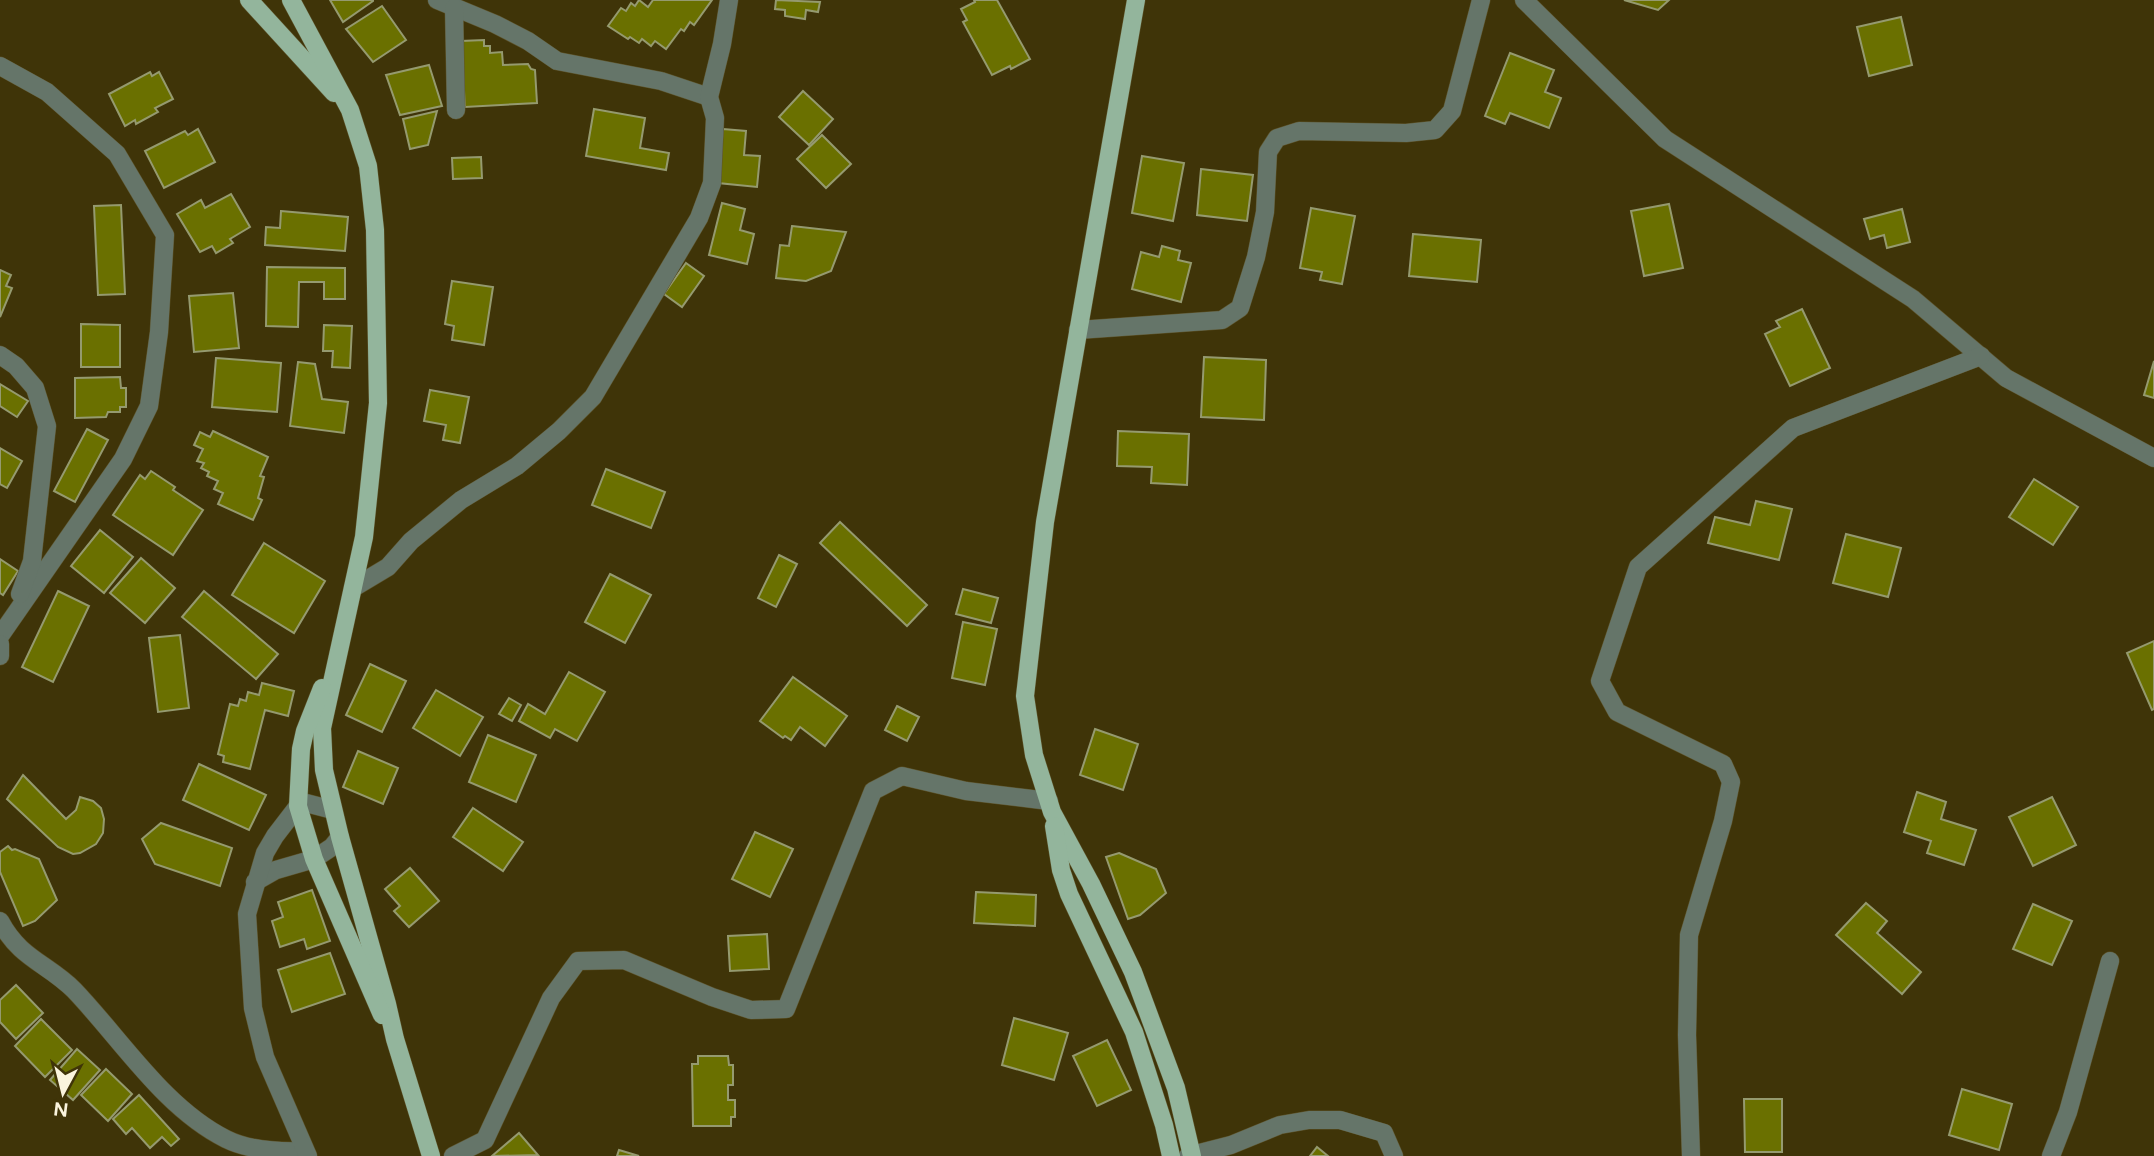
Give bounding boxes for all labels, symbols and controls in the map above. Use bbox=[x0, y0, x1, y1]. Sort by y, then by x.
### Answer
north arrow bbox=[28, 1058, 98, 1128]
text: N bbox=[52, 1097, 70, 1122]

